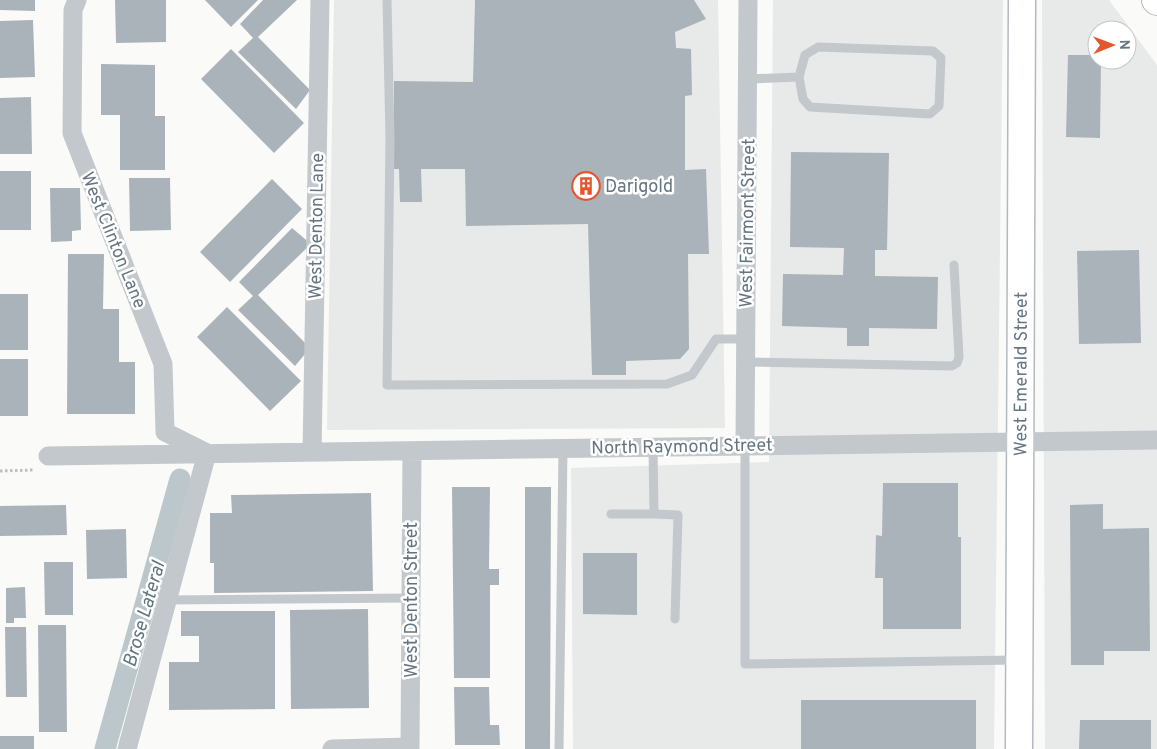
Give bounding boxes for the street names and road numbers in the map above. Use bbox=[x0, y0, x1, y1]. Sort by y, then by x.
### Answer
street label: West Fairmont Street bbox=[736, 138, 761, 308]
street label: West Denton Lane bbox=[305, 153, 330, 299]
street label: West Clinton Lane bbox=[75, 169, 150, 312]
street label: West Emerald Street bbox=[1010, 292, 1034, 456]
street label: North Raymond Street bbox=[591, 434, 773, 461]
street label: West Denton Street bbox=[401, 522, 424, 678]

